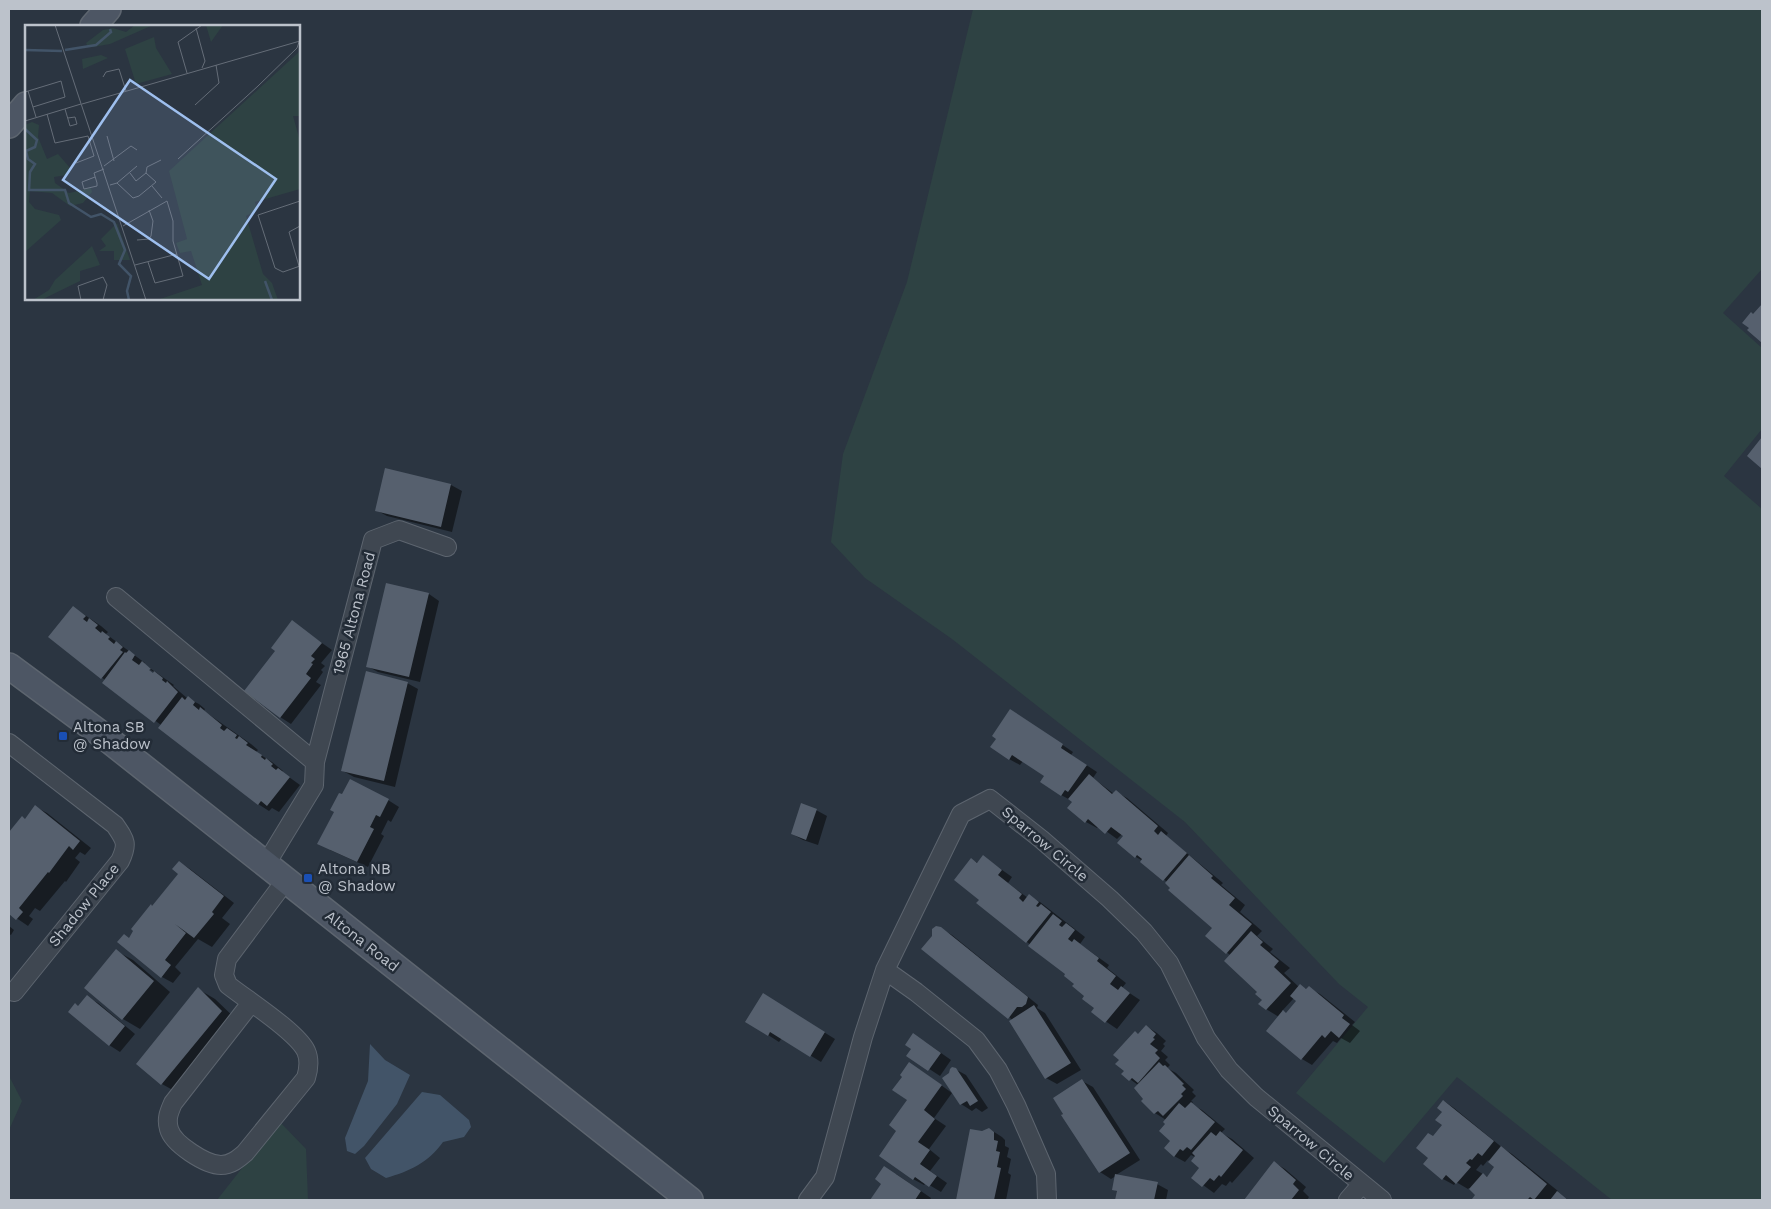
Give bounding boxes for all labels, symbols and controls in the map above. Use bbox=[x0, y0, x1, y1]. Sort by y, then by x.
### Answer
inset map bbox=[25, 25, 300, 300]
street label: 1965 Altona Road bbox=[329, 550, 379, 676]
place label: Altona SB @ Shadow bbox=[73, 718, 151, 753]
marker: Altona SB @ Shadow bbox=[57, 730, 69, 742]
street label: Sparrow Circle bbox=[998, 803, 1092, 885]
street label: Shadow Place bbox=[45, 860, 123, 950]
place label: Altona NB @ Shadow bbox=[318, 860, 396, 895]
marker: Altona NB @ Shadow bbox=[302, 872, 314, 884]
street label: Altona Road bbox=[322, 907, 402, 975]
street label: Sparrow Circle bbox=[1264, 1102, 1358, 1184]

